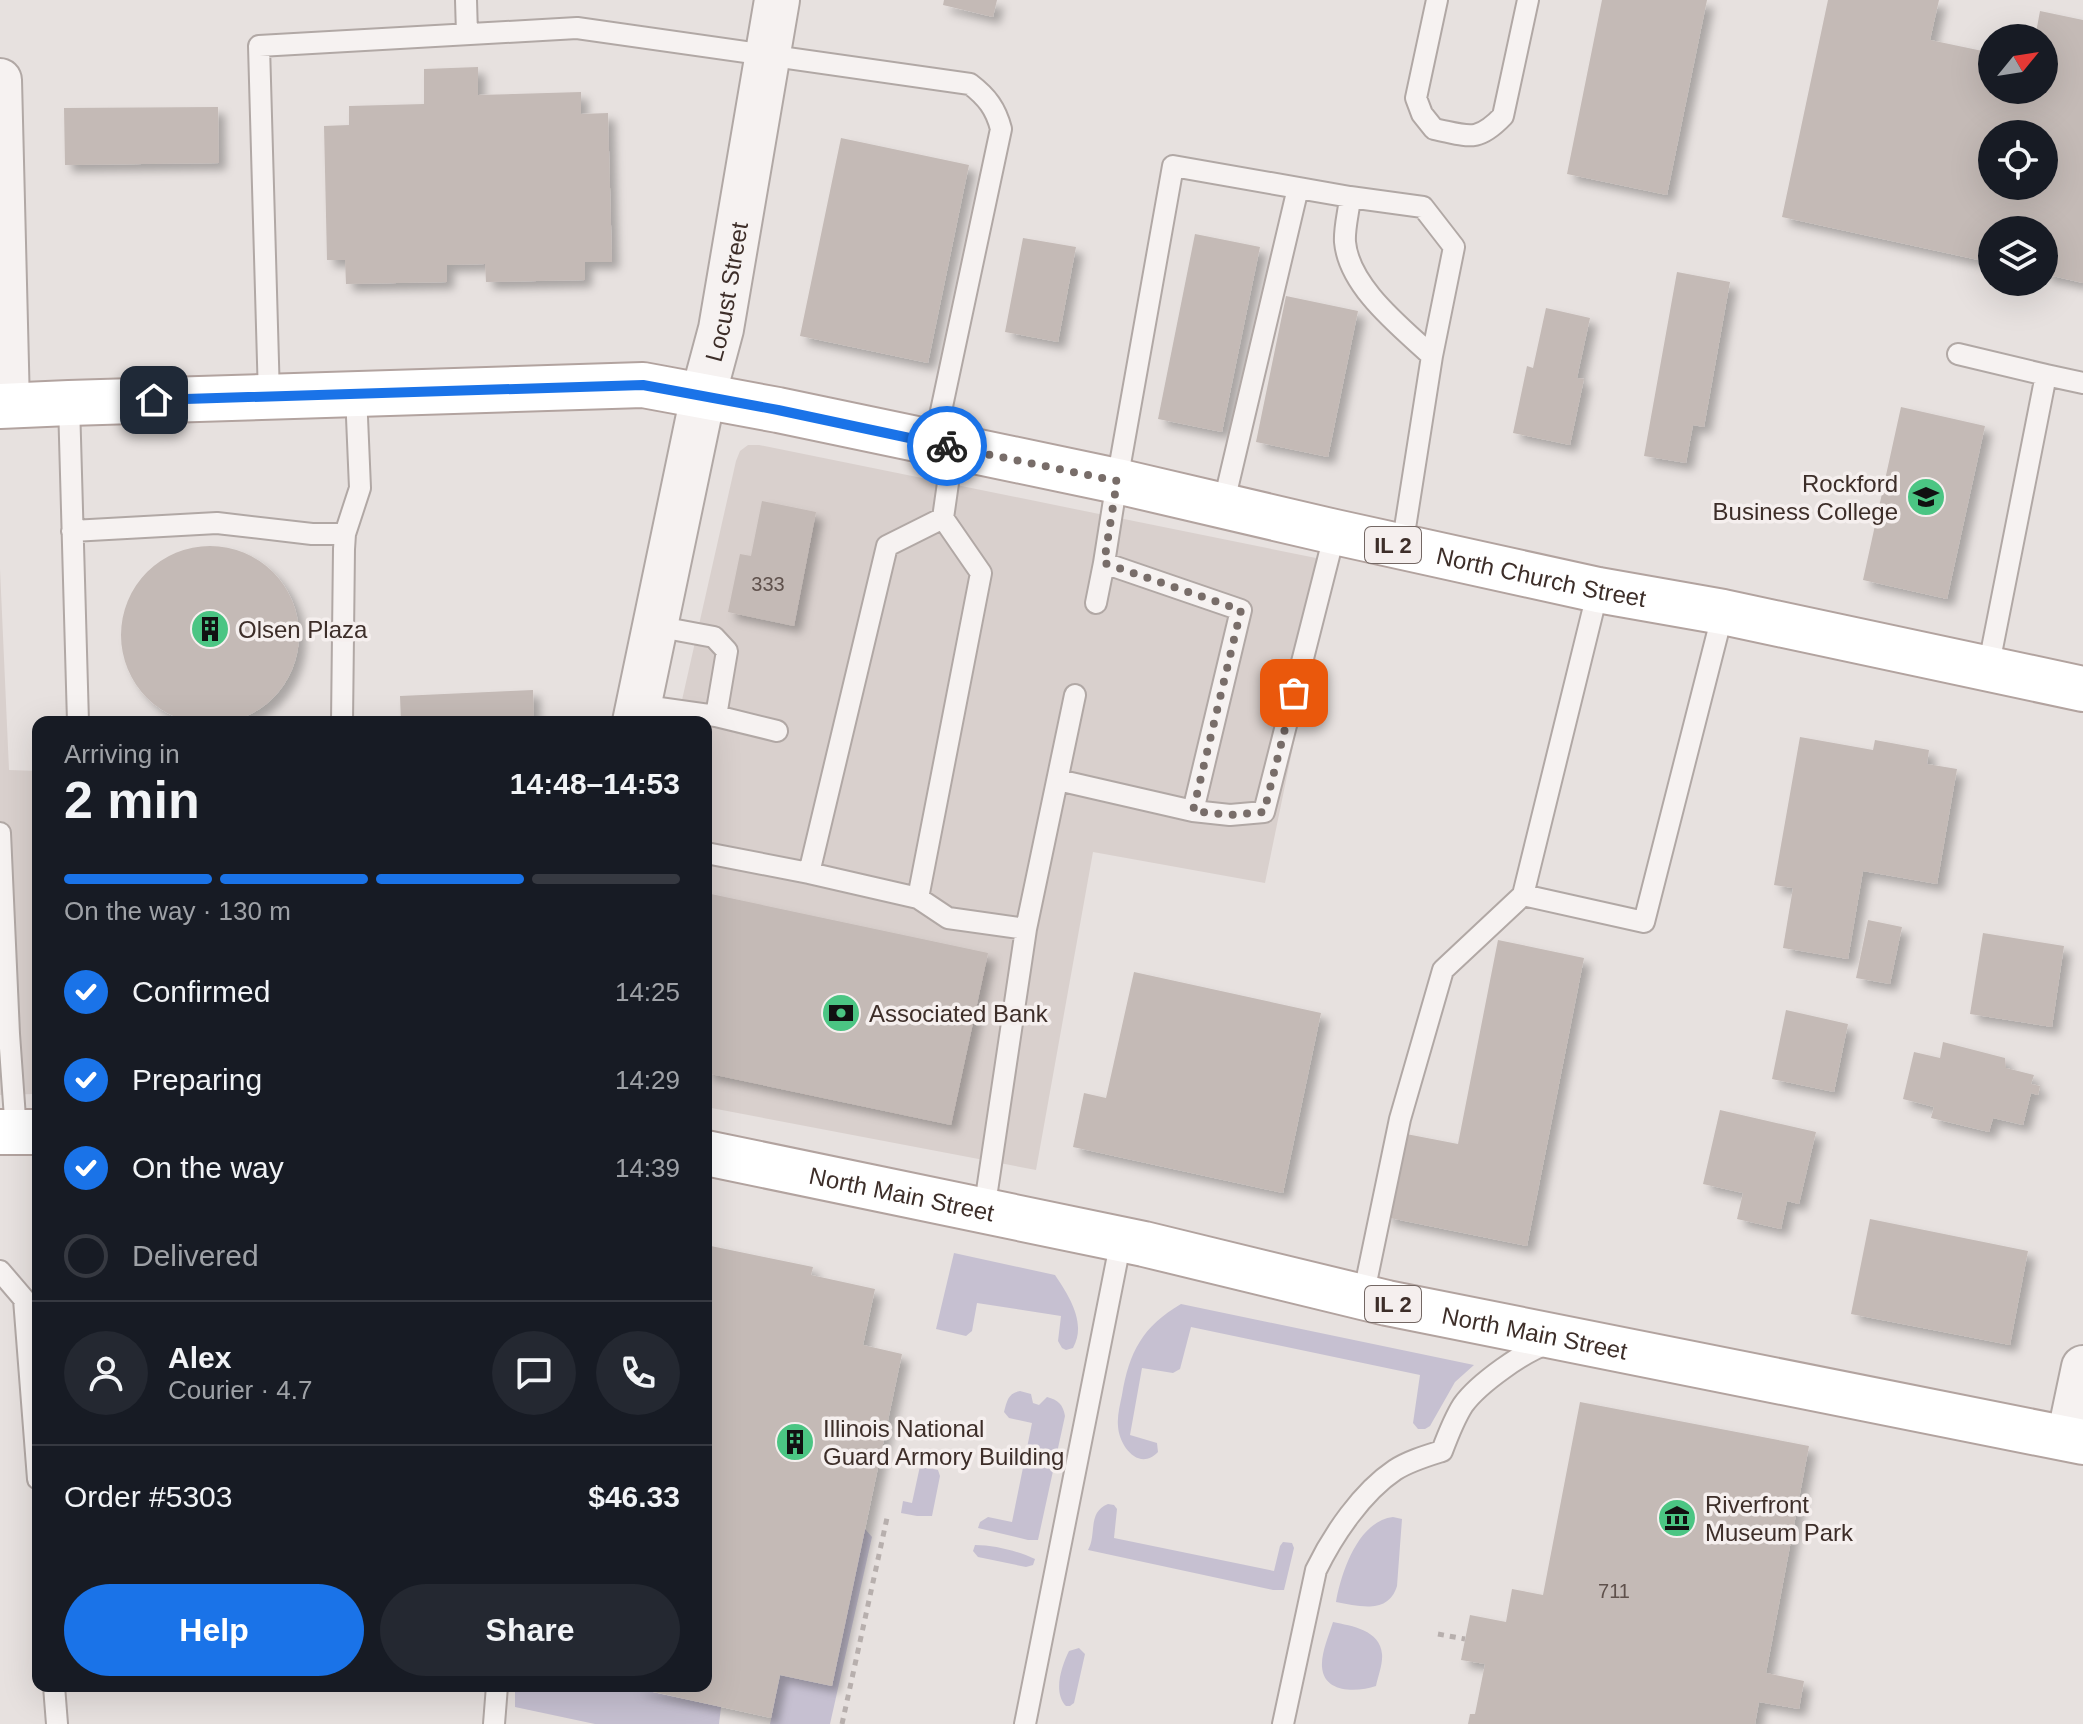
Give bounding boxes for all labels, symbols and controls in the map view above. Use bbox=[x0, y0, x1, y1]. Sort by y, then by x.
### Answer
north arrow bbox=[1978, 24, 2058, 104]
map controls bbox=[1978, 24, 2058, 296]
button: locate bbox=[1978, 120, 2058, 200]
button: layers bbox=[1978, 216, 2058, 296]
street label: Locust Street bbox=[699, 220, 753, 365]
pin bbox=[120, 366, 188, 434]
icon: home bbox=[132, 378, 176, 422]
courier bbox=[907, 406, 987, 486]
icon: bike bbox=[925, 424, 969, 468]
place label: Rockford Business College bbox=[1713, 470, 1898, 525]
school or university icon: Rockford Business College bbox=[1905, 476, 1947, 518]
road number: IL 2 bbox=[1365, 527, 1421, 563]
street label: North Church Street bbox=[1434, 541, 1649, 612]
house number: 333 bbox=[751, 573, 785, 595]
building icon: Olsen Plaza bbox=[189, 608, 231, 650]
place label: Olsen Plaza bbox=[238, 616, 368, 643]
pin bbox=[1260, 659, 1328, 727]
icon: bag bbox=[1272, 671, 1316, 715]
text: Arriving in bbox=[64, 739, 180, 769]
text: 14:48–14:53 bbox=[510, 767, 680, 800]
text: 2 min bbox=[64, 771, 200, 829]
text: On the way · 130 m bbox=[64, 896, 291, 926]
icon: check bbox=[64, 970, 108, 1014]
text: Confirmed bbox=[132, 975, 270, 1008]
text: 14:25 bbox=[615, 977, 680, 1007]
bank icon: Associated Bank bbox=[820, 992, 862, 1034]
place label: Associated Bank bbox=[869, 1000, 1049, 1027]
icon: check bbox=[64, 1058, 108, 1102]
text: Preparing bbox=[132, 1063, 262, 1096]
text: 14:29 bbox=[615, 1065, 680, 1095]
icon: check bbox=[64, 1146, 108, 1190]
text: On the way bbox=[132, 1151, 284, 1184]
text: 14:39 bbox=[615, 1153, 680, 1183]
street label: North Main Street bbox=[807, 1161, 997, 1226]
text: Delivered bbox=[132, 1239, 259, 1272]
road number: IL 2 bbox=[1365, 1286, 1421, 1322]
street label: North Main Street bbox=[1440, 1301, 1630, 1364]
button: person bbox=[64, 1331, 148, 1415]
button: chat bbox=[492, 1331, 576, 1415]
button: phone bbox=[596, 1331, 680, 1415]
text: Alex bbox=[168, 1341, 231, 1374]
text: Courier · 4.7 bbox=[168, 1375, 313, 1405]
place label: Illinois National Guard Armory Building bbox=[823, 1415, 1064, 1470]
building icon: Illinois National Guard Armory Building bbox=[774, 1421, 816, 1463]
text: Order #5303 bbox=[64, 1480, 232, 1513]
text: $46.33 bbox=[588, 1480, 680, 1513]
place label: Riverfront Museum Park bbox=[1705, 1491, 1854, 1546]
museum icon: Riverfront Museum Park bbox=[1656, 1497, 1698, 1539]
house number: 711 bbox=[1598, 1580, 1630, 1602]
button: Help bbox=[64, 1584, 364, 1676]
button: Share bbox=[380, 1584, 680, 1676]

